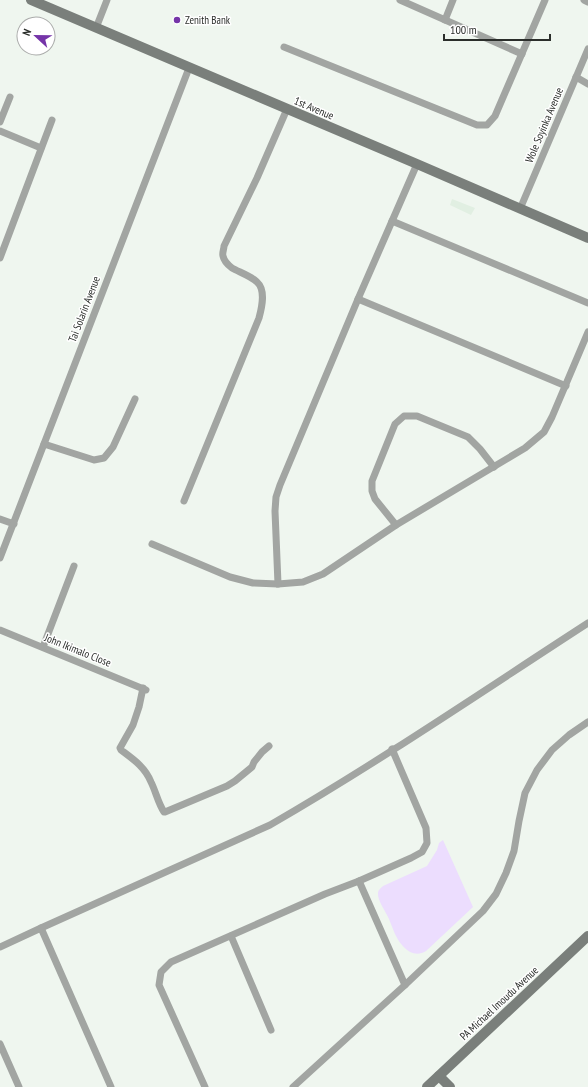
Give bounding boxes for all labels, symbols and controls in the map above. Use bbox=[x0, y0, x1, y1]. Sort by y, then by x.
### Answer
place label: Zenith Bank bbox=[185, 13, 231, 27]
marker: Zenith Bank bbox=[172, 15, 182, 25]
north arrow bbox=[16, 16, 56, 56]
scale bar bbox=[444, 16, 550, 42]
text: 100 m bbox=[450, 22, 477, 37]
text: N bbox=[19, 27, 34, 38]
street label: Wole Soyinka Avenue bbox=[522, 85, 566, 165]
street label: 1st Avenue bbox=[292, 93, 336, 123]
street label: Tai Solarin Avenue bbox=[65, 274, 103, 344]
street label: John Ikimalo Close bbox=[42, 630, 114, 670]
street label: PA Michael Imoudu Avenue bbox=[457, 963, 541, 1043]

